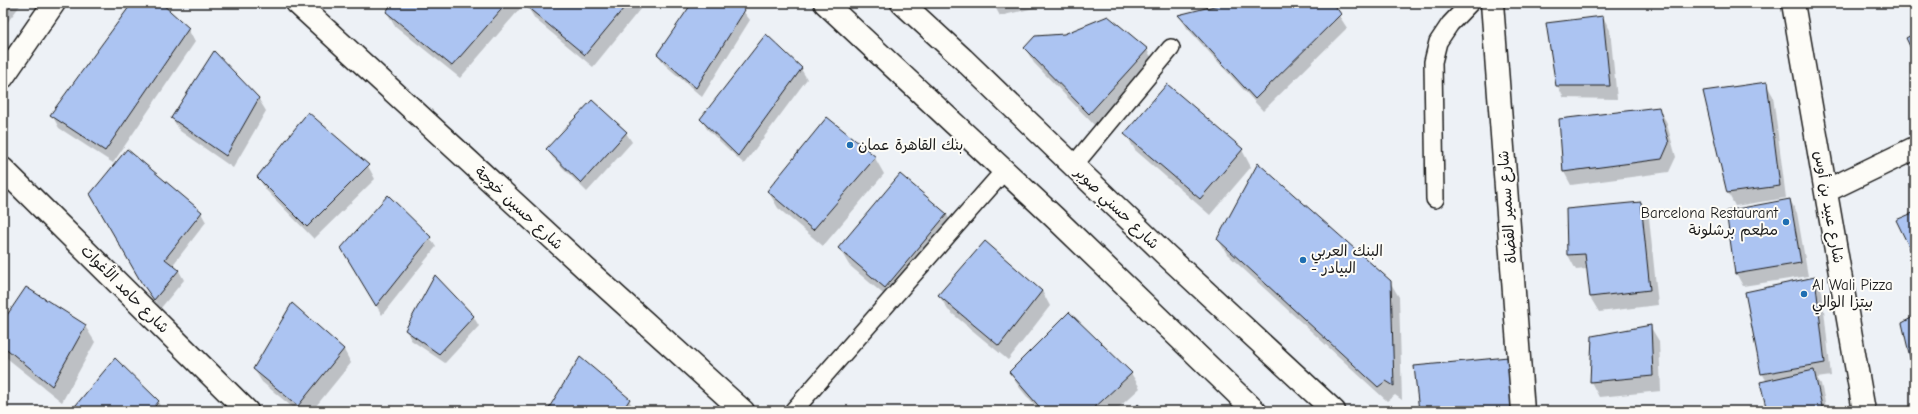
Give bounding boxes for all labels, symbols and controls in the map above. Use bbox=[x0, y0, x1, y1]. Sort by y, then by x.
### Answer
place label: بنك القاهرة عمان bbox=[858, 136, 963, 154]
marker: بنك القاهرة عمان bbox=[845, 140, 855, 150]
street label: شارع عبيد بن أوس bbox=[1809, 149, 1848, 265]
street label: شارع سمير القضاة bbox=[1494, 150, 1521, 264]
street label: شارع حسني صوبر bbox=[1067, 162, 1163, 256]
street label: شارع حسين خوجة bbox=[470, 163, 567, 254]
place label: Barcelona Restaurant مطعم برشلونة bbox=[1641, 204, 1779, 242]
marker: Barcelona Restaurant مطعم برشلونة bbox=[1781, 217, 1791, 227]
street label: شارع حامد الأغوات bbox=[77, 241, 173, 337]
place label: البنك العربي - البيادر bbox=[1311, 242, 1383, 277]
marker: البنك العربي - البيادر bbox=[1298, 255, 1308, 265]
place label: Al Wali Pizza بيتزا الوالي bbox=[1812, 276, 1893, 315]
marker: Al Wali Pizza بيتزا الوالي bbox=[1799, 289, 1809, 299]

